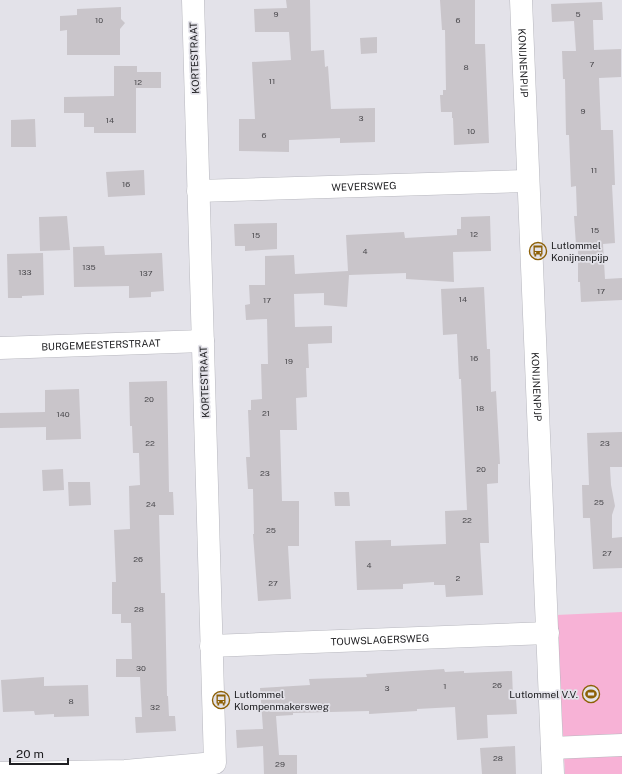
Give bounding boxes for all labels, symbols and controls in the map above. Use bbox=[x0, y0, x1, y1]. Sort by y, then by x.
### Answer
house number: 9 bbox=[274, 9, 279, 19]
house number: 5 bbox=[575, 9, 581, 19]
house number: 10 bbox=[95, 15, 103, 25]
house number: 6 bbox=[456, 15, 461, 25]
street label: KORTESTRAAT bbox=[187, 22, 201, 94]
street label: KONIJNENPIJP bbox=[516, 28, 531, 98]
house number: 7 bbox=[590, 59, 595, 69]
house number: 8 bbox=[463, 62, 469, 72]
house number: 11 bbox=[269, 76, 275, 86]
house number: 12 bbox=[134, 77, 142, 87]
house number: 9 bbox=[581, 106, 586, 116]
house number: 3 bbox=[358, 113, 364, 123]
house number: 14 bbox=[106, 115, 114, 125]
house number: 10 bbox=[467, 126, 475, 136]
house number: 6 bbox=[262, 130, 267, 140]
house number: 11 bbox=[591, 165, 597, 175]
house number: 16 bbox=[122, 179, 130, 189]
street label: WEVERSWEG bbox=[331, 179, 397, 193]
house number: 15 bbox=[591, 225, 599, 235]
house number: 12 bbox=[470, 229, 478, 239]
house number: 15 bbox=[252, 230, 260, 240]
place label: Lutlommel Konijnenpijp bbox=[551, 239, 608, 263]
bus stop icon: Lutlommel Konijnenpijp bbox=[528, 241, 548, 261]
house number: 4 bbox=[362, 246, 368, 256]
house number: 135 bbox=[82, 262, 96, 272]
house number: 133 bbox=[18, 267, 32, 277]
house number: 137 bbox=[140, 268, 153, 278]
house number: 17 bbox=[597, 286, 605, 296]
house number: 14 bbox=[459, 294, 467, 304]
house number: 17 bbox=[263, 295, 271, 305]
street label: BURGEMEESTERSTRAAT bbox=[41, 336, 161, 353]
street label: KORTESTRAAT bbox=[197, 346, 211, 418]
street label: KONIJNENPIJP bbox=[530, 352, 544, 422]
house number: 16 bbox=[470, 353, 478, 363]
house number: 19 bbox=[285, 356, 293, 366]
house number: 20 bbox=[144, 394, 154, 404]
house number: 18 bbox=[476, 403, 484, 413]
house number: 21 bbox=[262, 408, 270, 418]
house number: 140 bbox=[56, 409, 70, 419]
house number: 22 bbox=[145, 438, 155, 448]
house number: 23 bbox=[600, 438, 610, 448]
house number: 20 bbox=[476, 464, 486, 474]
house number: 23 bbox=[260, 468, 270, 478]
house number: 25 bbox=[594, 497, 604, 507]
house number: 24 bbox=[146, 499, 156, 509]
house number: 22 bbox=[462, 515, 472, 525]
house number: 25 bbox=[266, 525, 276, 535]
house number: 27 bbox=[602, 548, 612, 558]
house number: 26 bbox=[133, 554, 143, 564]
house number: 4 bbox=[366, 560, 372, 570]
house number: 2 bbox=[456, 573, 461, 583]
house number: 27 bbox=[268, 578, 278, 588]
house number: 28 bbox=[134, 604, 144, 614]
street label: TOUWSLAGERSWEG bbox=[330, 632, 429, 647]
house number: 30 bbox=[136, 663, 146, 673]
house number: 26 bbox=[492, 680, 502, 690]
house number: 1 bbox=[443, 681, 447, 691]
house number: 3 bbox=[384, 683, 390, 693]
sports icon: Lutlommel V.V. bbox=[581, 684, 601, 704]
place label: Lutlommel Klompenmakersweg bbox=[234, 688, 329, 712]
place label: Lutlommel V.V. bbox=[509, 688, 578, 700]
bus stop icon: Lutlommel Klompenmakersweg bbox=[211, 690, 231, 710]
house number: 8 bbox=[68, 696, 74, 706]
house number: 32 bbox=[150, 702, 160, 712]
scale bar bbox=[10, 740, 68, 766]
text: 20 m bbox=[16, 747, 44, 761]
house number: 28 bbox=[493, 753, 503, 763]
house number: 29 bbox=[275, 759, 285, 769]

